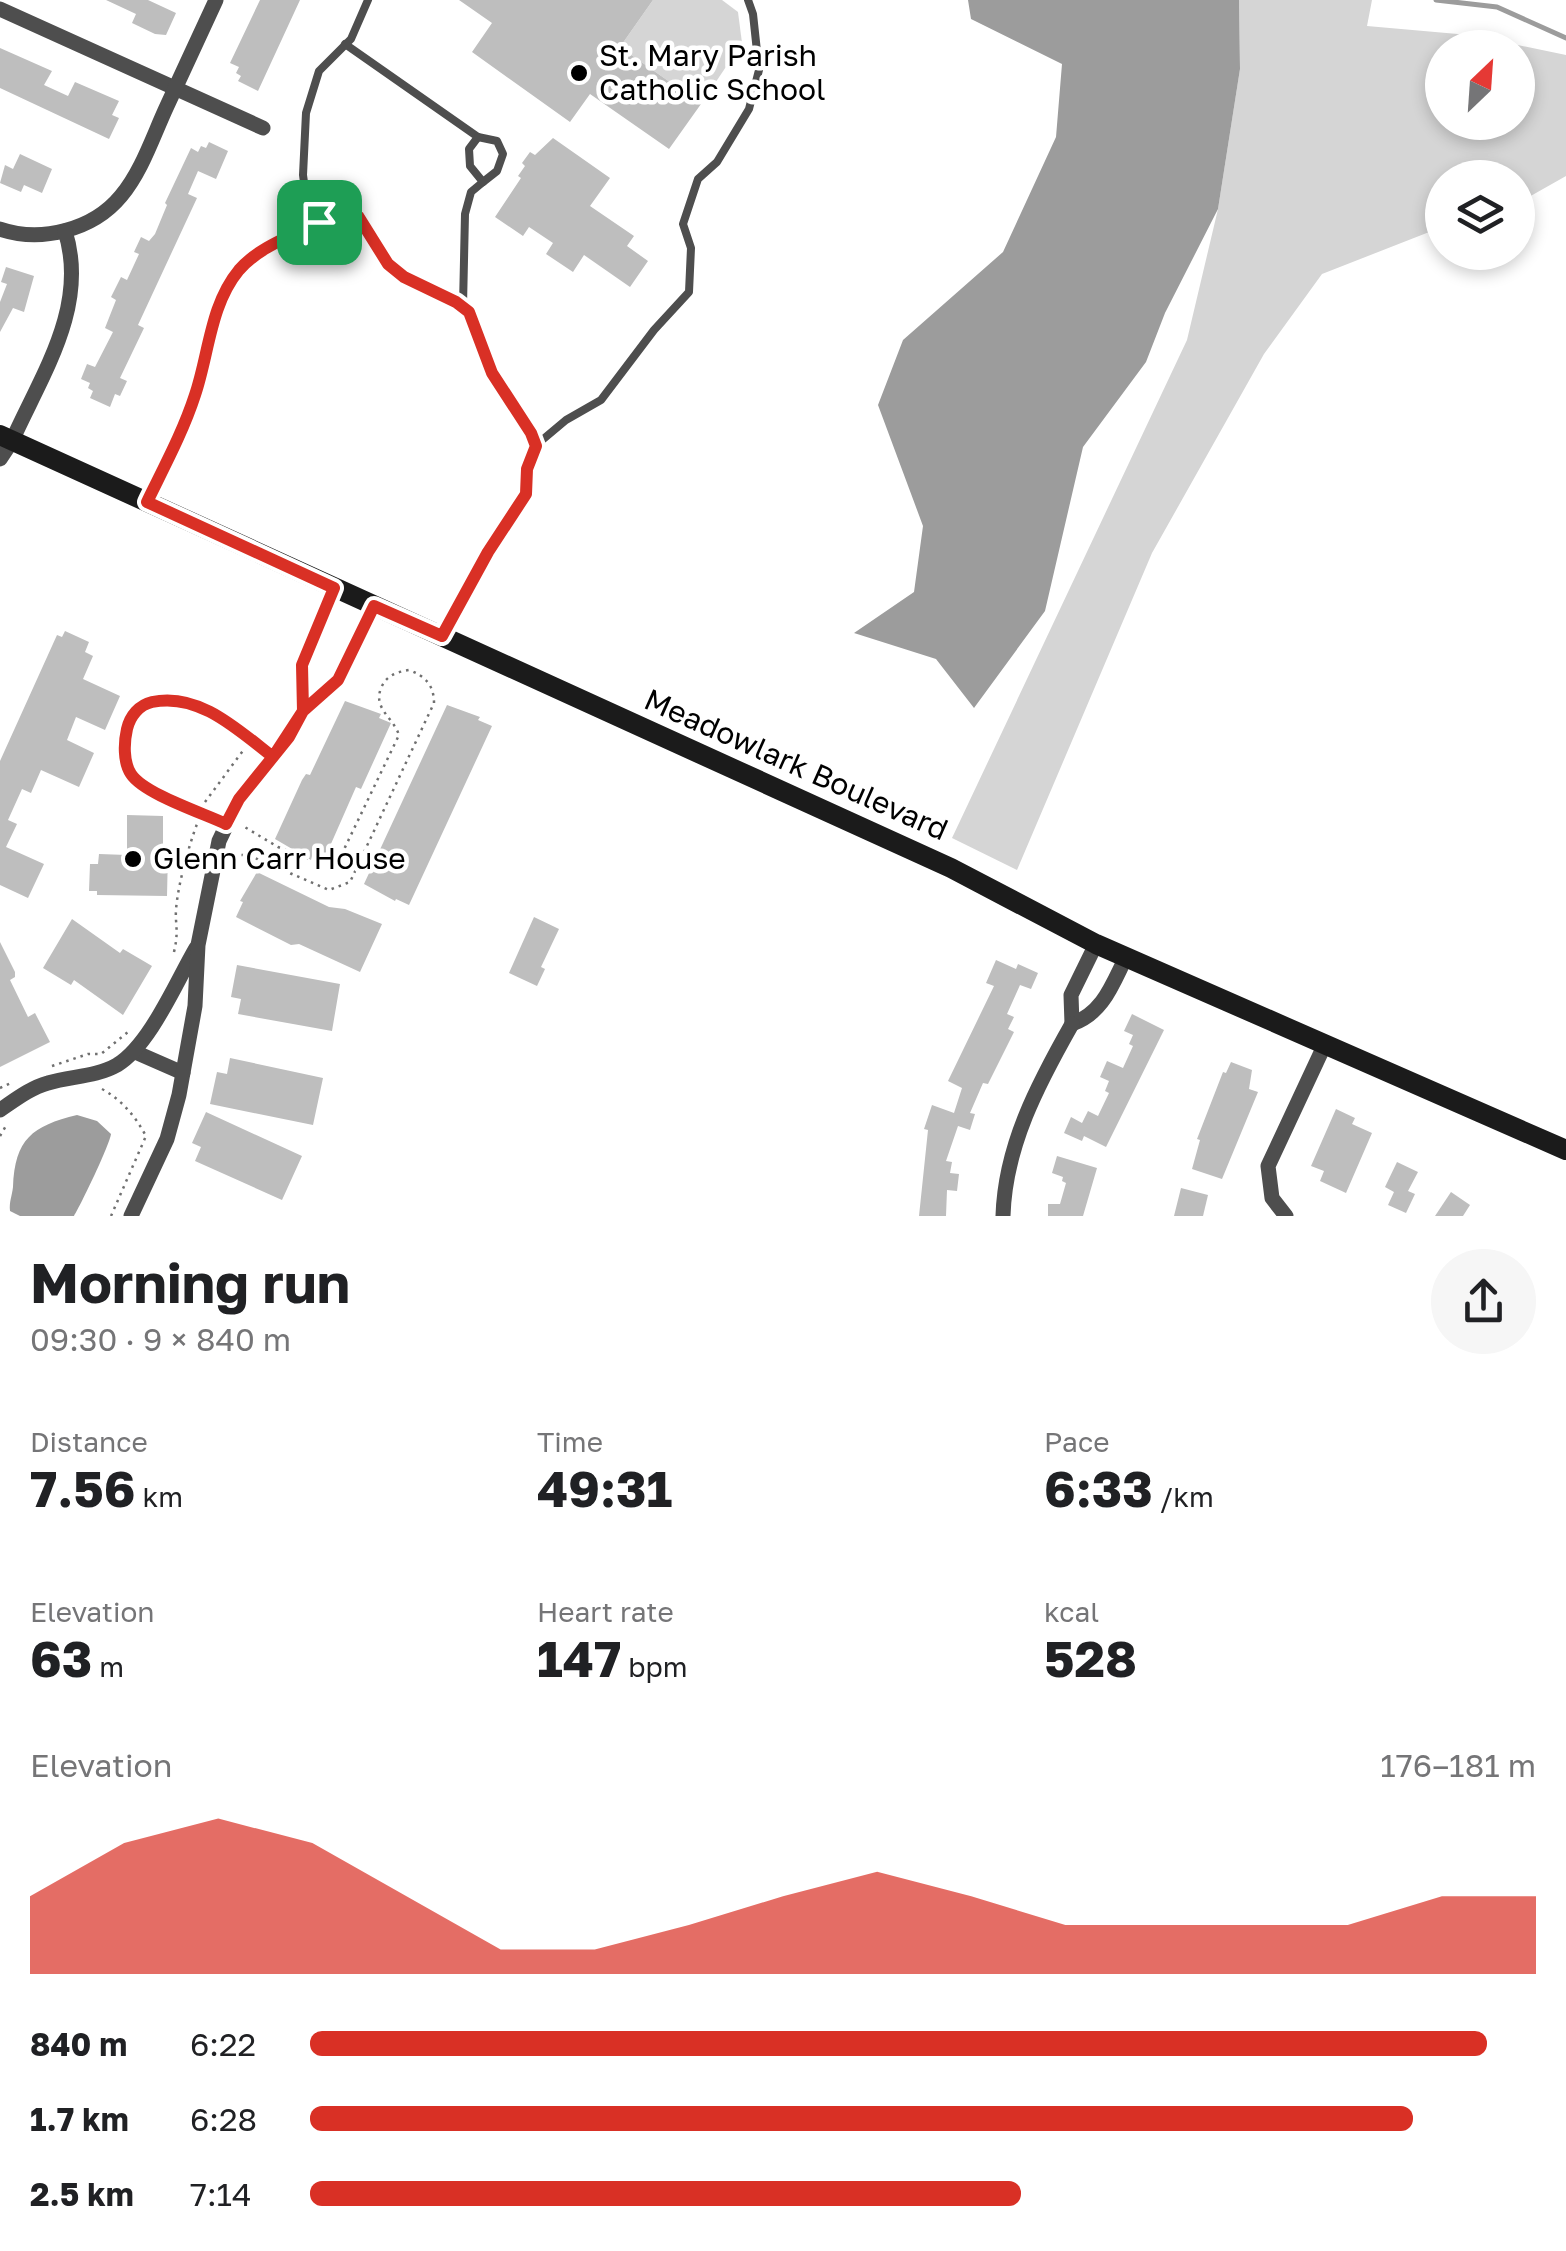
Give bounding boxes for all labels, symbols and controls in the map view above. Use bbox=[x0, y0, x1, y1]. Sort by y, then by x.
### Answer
north arrow bbox=[1425, 30, 1535, 140]
map controls bbox=[1425, 30, 1535, 270]
place label: St. Mary Parish Catholic School bbox=[599, 37, 826, 107]
marker: St. Mary Parish Catholic School bbox=[568, 62, 590, 84]
button: layers bbox=[1425, 160, 1535, 270]
pin bbox=[277, 180, 362, 265]
icon: arrive bbox=[292, 195, 347, 250]
street label: Meadowlark Boulevard bbox=[639, 681, 954, 847]
place label: Glenn Carr House bbox=[153, 840, 406, 876]
marker: Glenn Carr House bbox=[122, 848, 144, 870]
text: Morning run bbox=[30, 1249, 350, 1315]
button: share bbox=[1431, 1249, 1536, 1354]
text: 09:30 · 9 × 840 m bbox=[30, 1320, 291, 1358]
text: Distance bbox=[30, 1425, 148, 1458]
text: Time bbox=[537, 1425, 603, 1458]
text: Pace bbox=[1044, 1425, 1109, 1458]
text: 7.56 bbox=[30, 1458, 136, 1518]
text: 49:31 bbox=[537, 1458, 672, 1518]
text: 6:33 bbox=[1044, 1458, 1153, 1518]
text: km bbox=[136, 1480, 183, 1513]
text: /km bbox=[1153, 1480, 1214, 1513]
text: Elevation bbox=[30, 1595, 155, 1628]
text: Heart rate bbox=[537, 1595, 674, 1628]
text: kcal bbox=[1044, 1595, 1099, 1628]
text: 63 bbox=[30, 1628, 92, 1688]
text: 147 bbox=[537, 1628, 621, 1688]
text: 528 bbox=[1044, 1628, 1137, 1688]
text: m bbox=[92, 1650, 124, 1683]
text: bpm bbox=[621, 1650, 687, 1683]
text: Elevation bbox=[30, 1746, 172, 1784]
text: 176–181 m bbox=[1380, 1746, 1536, 1784]
text: 840 m bbox=[30, 2025, 127, 2063]
text: 6:22 bbox=[190, 2025, 256, 2063]
text: 1.7 km bbox=[30, 2100, 129, 2138]
text: 6:28 bbox=[190, 2100, 257, 2138]
text: 2.5 km bbox=[30, 2175, 134, 2213]
text: 7:14 bbox=[190, 2175, 252, 2213]

